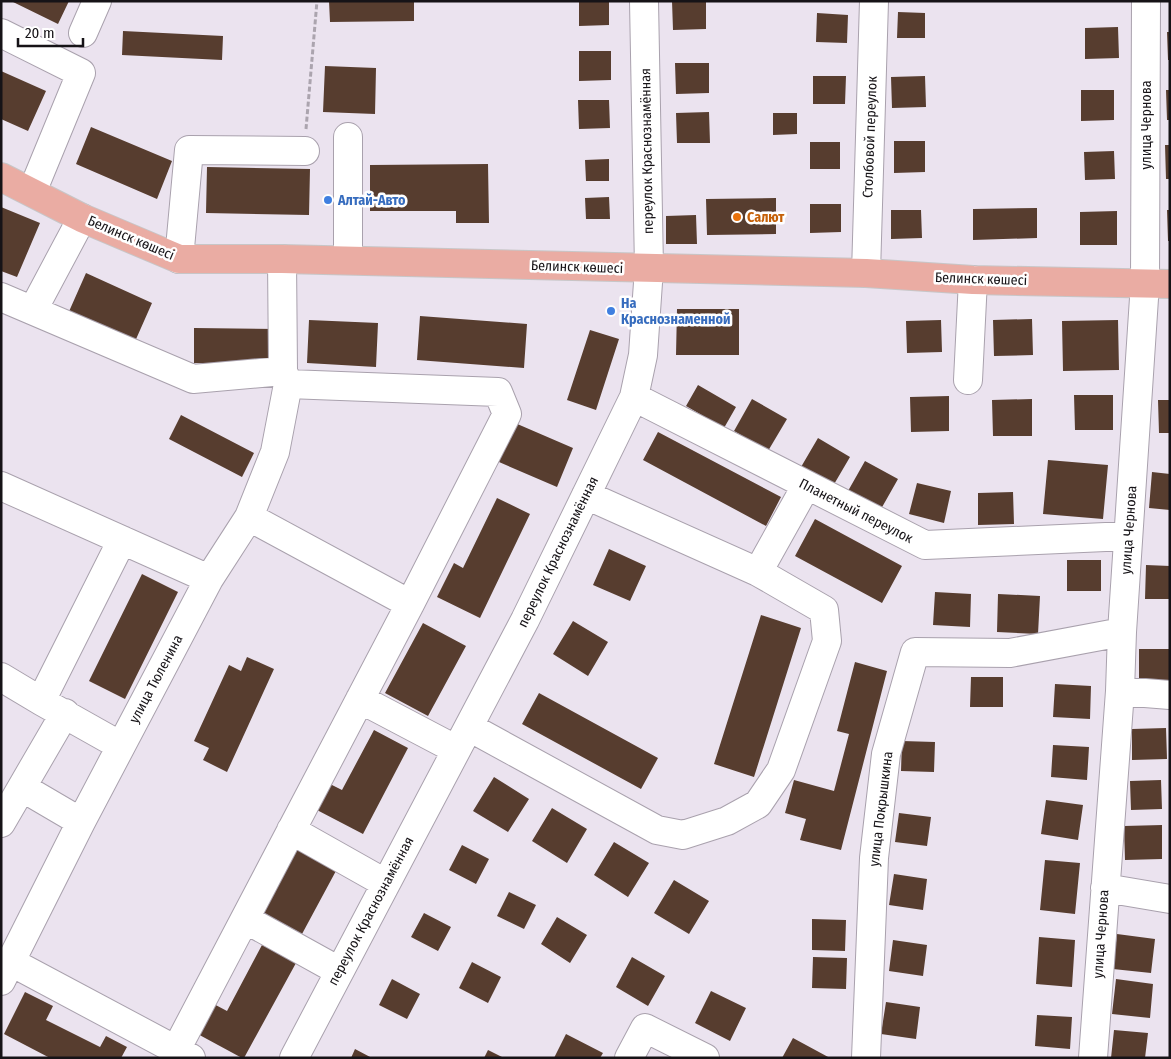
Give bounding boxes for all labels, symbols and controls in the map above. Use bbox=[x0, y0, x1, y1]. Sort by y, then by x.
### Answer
scale bar bbox=[18, 15, 82, 47]
text: 20 m bbox=[25, 24, 55, 42]
street label: переулок Краснознамённая bbox=[637, 68, 657, 234]
street label: Столбовой переулок bbox=[859, 75, 881, 198]
street label: улица Чернова bbox=[1138, 80, 1155, 169]
place label: Алтай-Авто bbox=[337, 192, 406, 209]
marker: Алтай-Авто bbox=[322, 194, 334, 206]
place label: Салют bbox=[747, 209, 785, 226]
marker: Салют bbox=[731, 211, 743, 223]
street label: Белинск көшесі bbox=[85, 212, 177, 264]
street label: Белинск көшесі bbox=[531, 257, 623, 277]
street label: Белинск көшесі bbox=[935, 269, 1027, 289]
place label: На Краснознаменной bbox=[621, 295, 730, 328]
marker: На Краснознаменной bbox=[605, 305, 617, 317]
street label: переулок Краснознамённая bbox=[514, 474, 602, 630]
street label: Планетный переулок bbox=[796, 475, 916, 547]
street label: улица Чернова bbox=[1117, 485, 1141, 575]
street label: улица Тюленина bbox=[126, 632, 186, 726]
street label: улица Покрышкина bbox=[866, 750, 897, 868]
street label: переулок Краснознамённая bbox=[325, 834, 417, 988]
street label: улица Чернова bbox=[1089, 889, 1113, 979]

